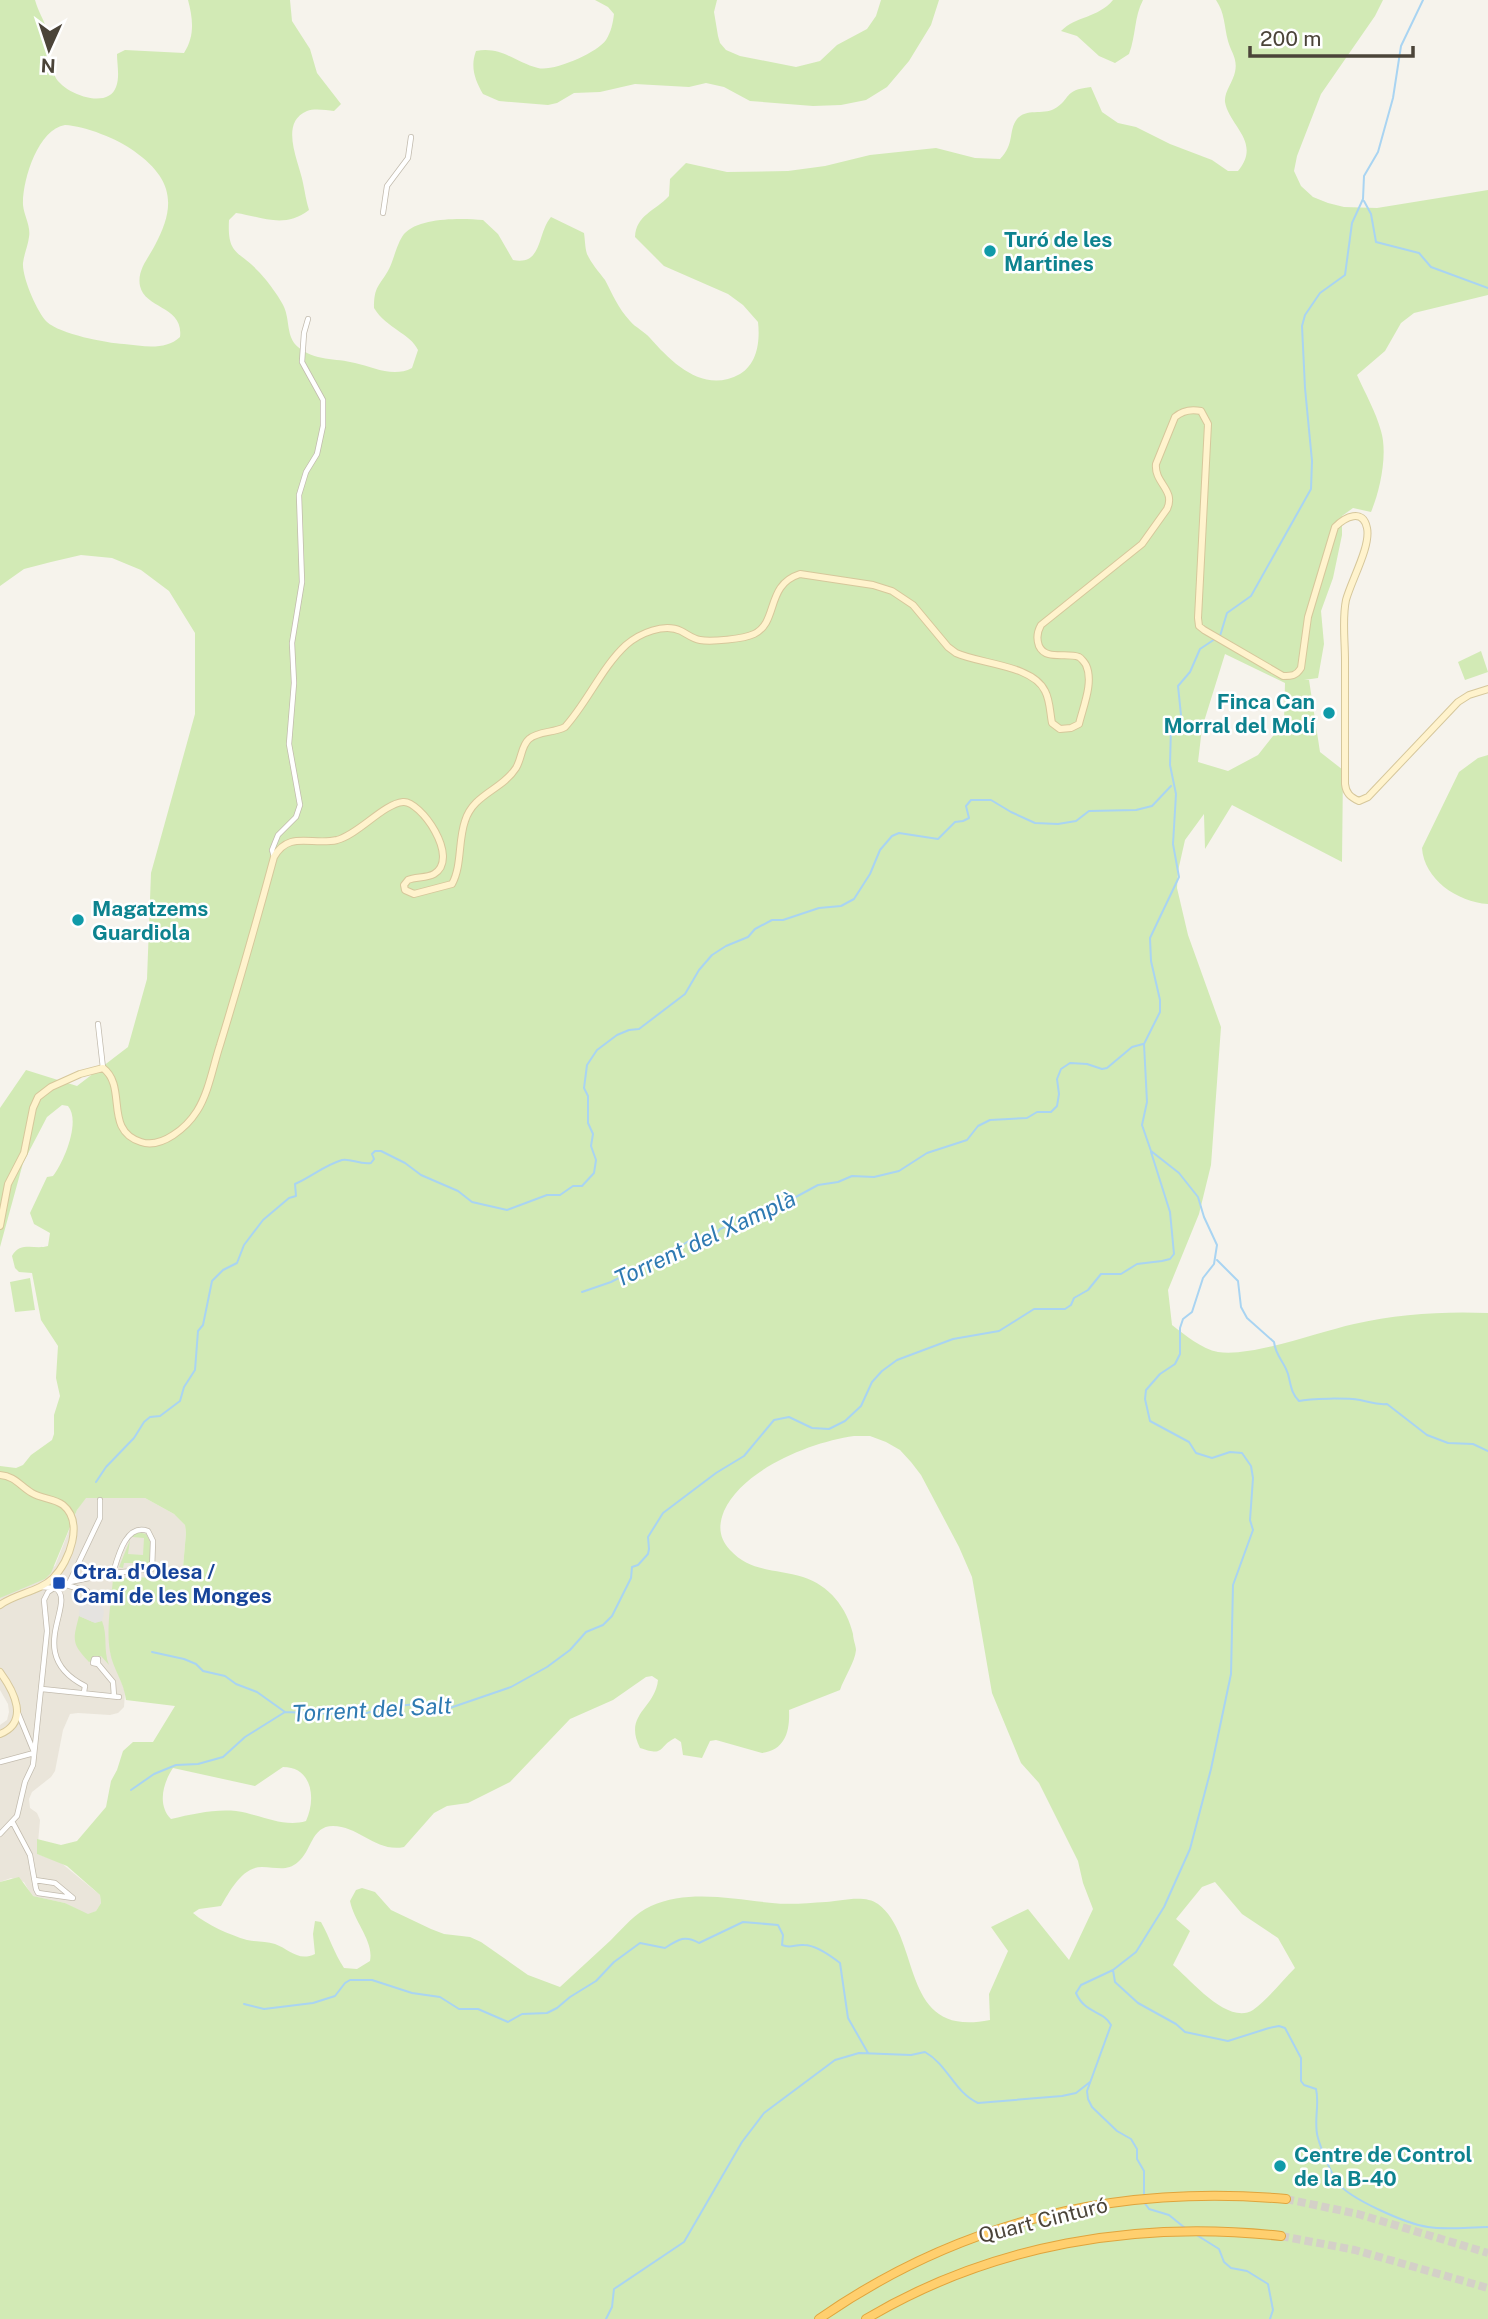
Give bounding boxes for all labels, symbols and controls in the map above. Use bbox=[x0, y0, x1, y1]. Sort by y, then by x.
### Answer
north arrow bbox=[14, 14, 84, 84]
scale bar bbox=[1250, 14, 1413, 58]
text: 200 m bbox=[1260, 26, 1321, 51]
text: N bbox=[40, 55, 56, 77]
place label: Turó de les Martines bbox=[1004, 227, 1112, 276]
marker: Turó de les Martines bbox=[982, 243, 998, 259]
place label: Finca Can Morral del Molí bbox=[1164, 689, 1316, 738]
marker: Finca Can Morral del Molí bbox=[1321, 705, 1337, 721]
place label: Magatzems Guardiola bbox=[92, 896, 208, 945]
marker: Magatzems Guardiola bbox=[70, 912, 86, 928]
water label: Torrent del Xamplà bbox=[610, 1184, 800, 1292]
place label: Ctra. d'Olesa / Camí de les Monges bbox=[73, 1559, 272, 1608]
marker: Ctra. d'Olesa / Camí de les Monges bbox=[51, 1575, 67, 1591]
water label: Torrent del Salt bbox=[291, 1691, 453, 1727]
place label: Centre de Control de la B-40 bbox=[1294, 2142, 1473, 2191]
marker: Centre de Control de la B-40 bbox=[1272, 2158, 1288, 2174]
street label: Quart Cinturó bbox=[976, 2192, 1110, 2248]

